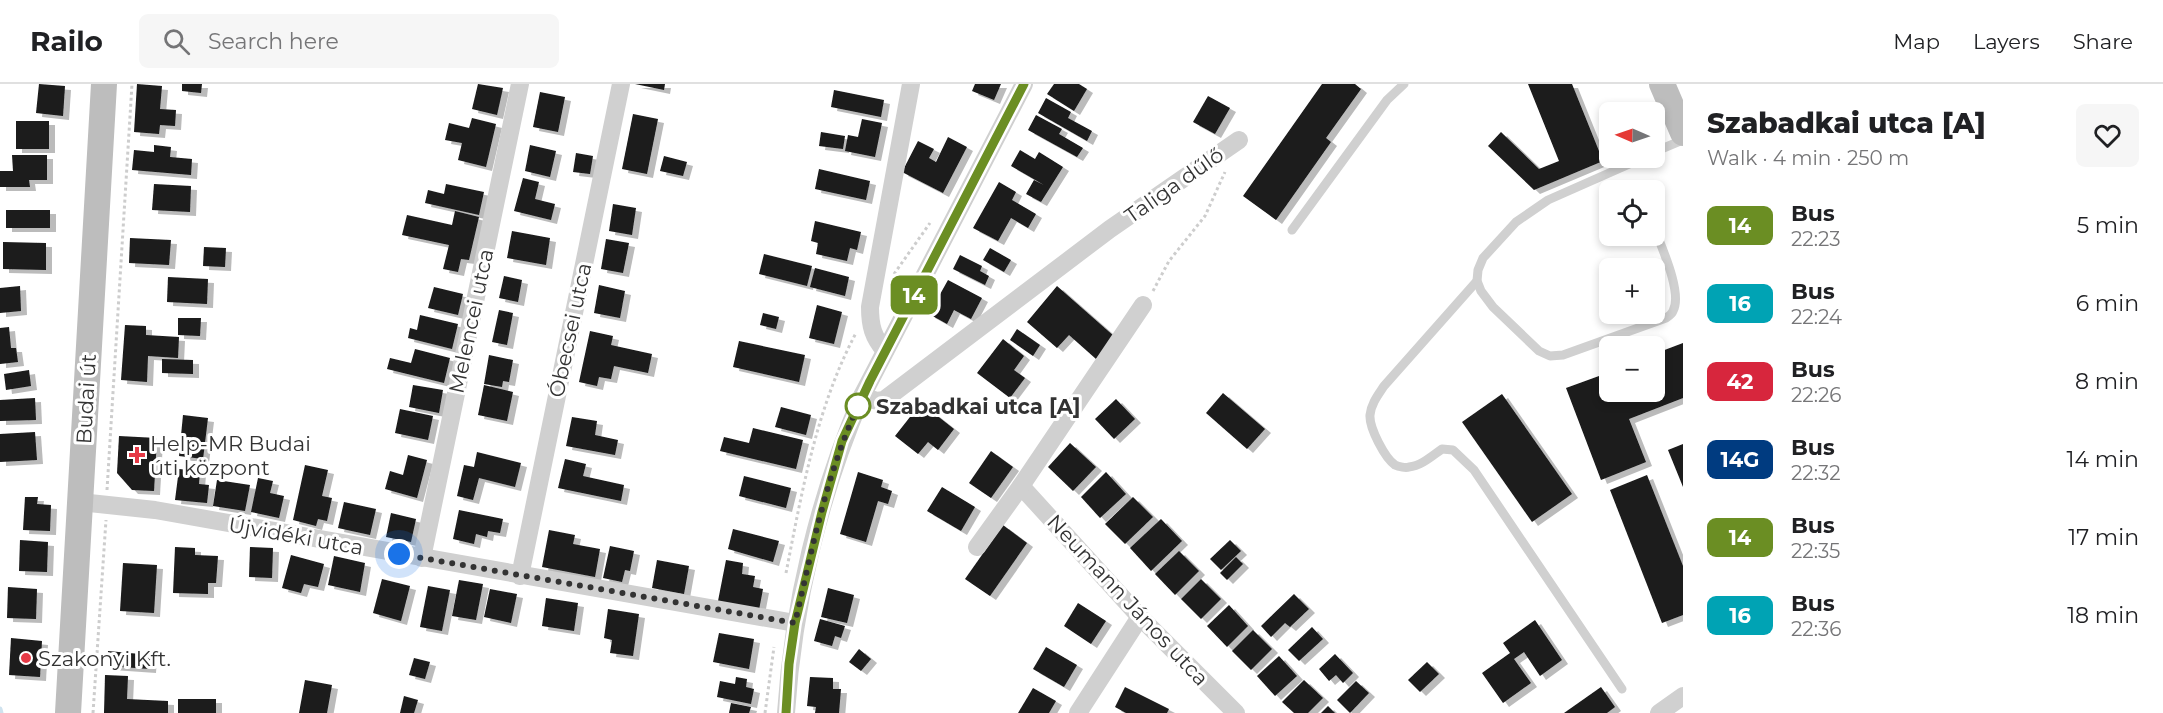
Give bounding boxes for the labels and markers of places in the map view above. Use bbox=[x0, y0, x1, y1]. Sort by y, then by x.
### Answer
marker: Szabadkai utca [A] bbox=[845, 393, 871, 419]
place label: Szabadkai utca [A] bbox=[876, 394, 1080, 419]
place label: Help-MR Budai úti központ bbox=[150, 431, 311, 480]
marker: Help-MR Budai úti központ bbox=[128, 446, 146, 464]
place label: Szakonyi Kft. bbox=[38, 646, 171, 671]
marker: Szakonyi Kft. bbox=[19, 651, 33, 665]

